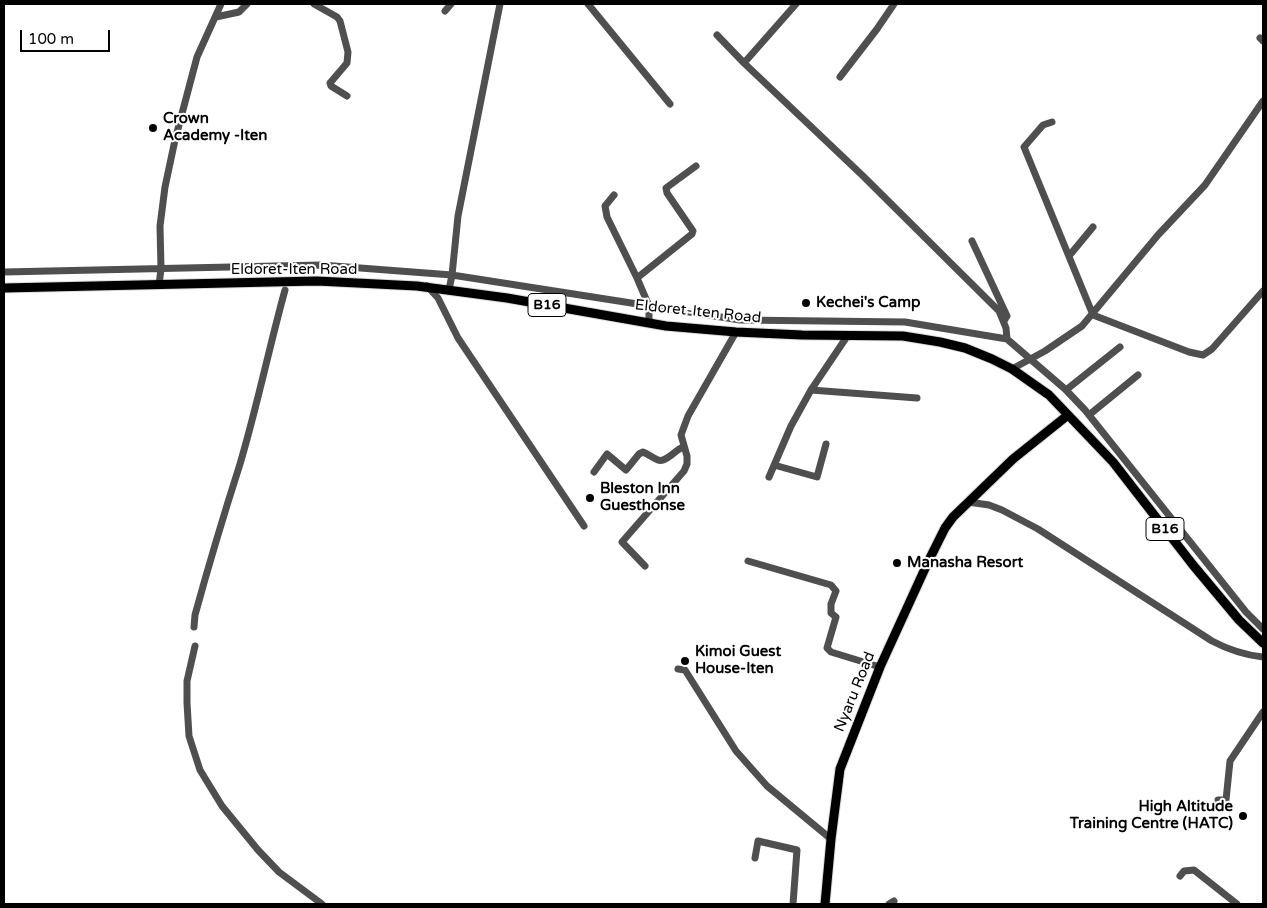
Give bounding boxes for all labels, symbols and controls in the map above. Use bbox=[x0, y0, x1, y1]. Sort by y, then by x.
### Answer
scale bar bbox=[22, 20, 112, 52]
text: 100 m bbox=[28, 30, 74, 48]
place label: Crown Academy -Iten bbox=[163, 110, 267, 145]
marker: Crown Academy -Iten bbox=[147, 122, 159, 134]
street label: Eldoret-Iten Road bbox=[231, 261, 357, 279]
road number: B16 bbox=[528, 294, 566, 316]
place label: Kechei's Camp bbox=[816, 294, 920, 312]
street label: Eldoret-Iten Road bbox=[634, 296, 762, 328]
marker: Kechei's Camp bbox=[800, 297, 812, 309]
place label: Bleston Inn Guesthonse bbox=[600, 480, 685, 515]
marker: Bleston Inn Guesthonse bbox=[584, 492, 596, 504]
road number: B16 bbox=[1146, 518, 1184, 540]
place label: Manasha Resort bbox=[907, 554, 1023, 572]
marker: Manasha Resort bbox=[891, 557, 903, 569]
place label: Kimoi Guest House-Iten bbox=[695, 643, 781, 678]
street label: Nyaru Road bbox=[831, 649, 879, 735]
marker: Kimoi Guest House-Iten bbox=[679, 655, 691, 667]
place label: High Altitude Training Centre (HATC) bbox=[1070, 798, 1233, 833]
marker: High Altitude Training Centre (HATC) bbox=[1237, 810, 1249, 822]

